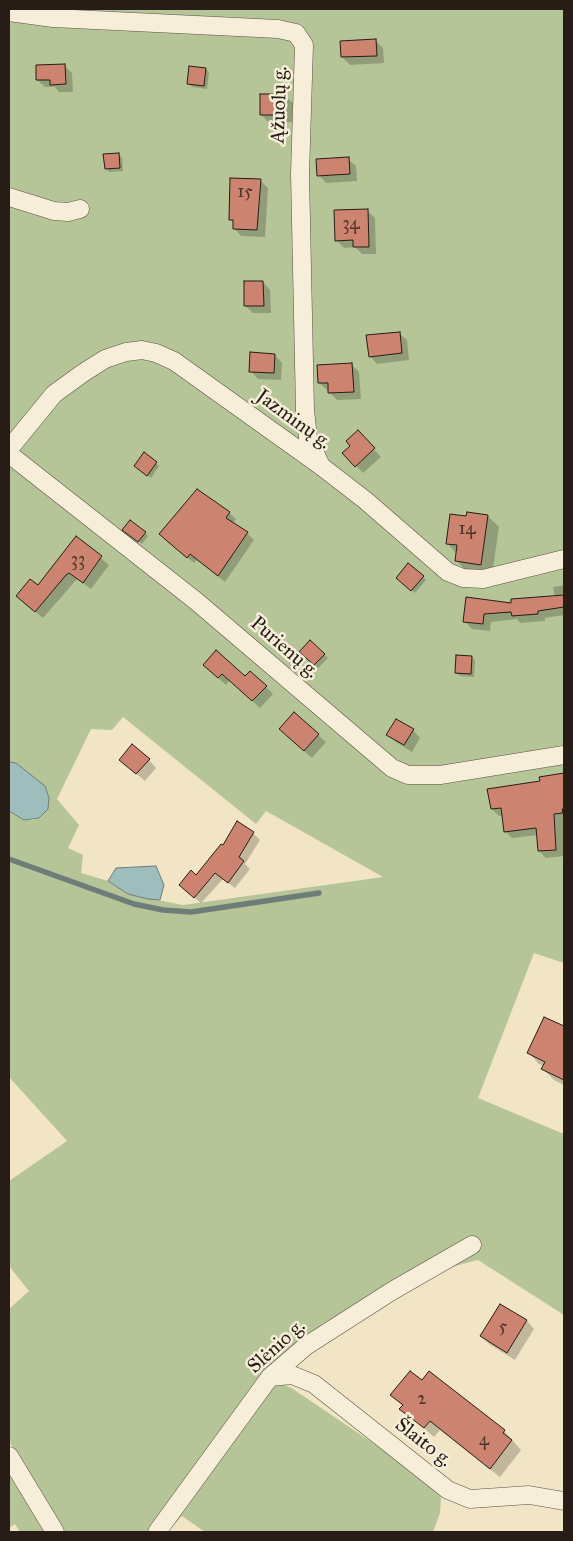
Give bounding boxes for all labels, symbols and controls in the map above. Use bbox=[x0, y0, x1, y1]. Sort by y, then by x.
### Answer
street label: Ąžuolų g. bbox=[267, 66, 293, 144]
house number: 15 bbox=[237, 182, 253, 204]
house number: 34 bbox=[342, 214, 360, 236]
street label: Jazminų g. bbox=[251, 385, 335, 455]
house number: 14 bbox=[458, 519, 476, 541]
house number: 33 bbox=[71, 550, 85, 572]
street label: Purienų g. bbox=[245, 612, 323, 684]
street label: Slėnio g. bbox=[243, 1315, 311, 1379]
house number: 5 bbox=[499, 1317, 507, 1339]
house number: 2 bbox=[418, 1389, 426, 1411]
street label: Šlaito g. bbox=[390, 1413, 456, 1473]
house number: 4 bbox=[479, 1430, 489, 1452]

